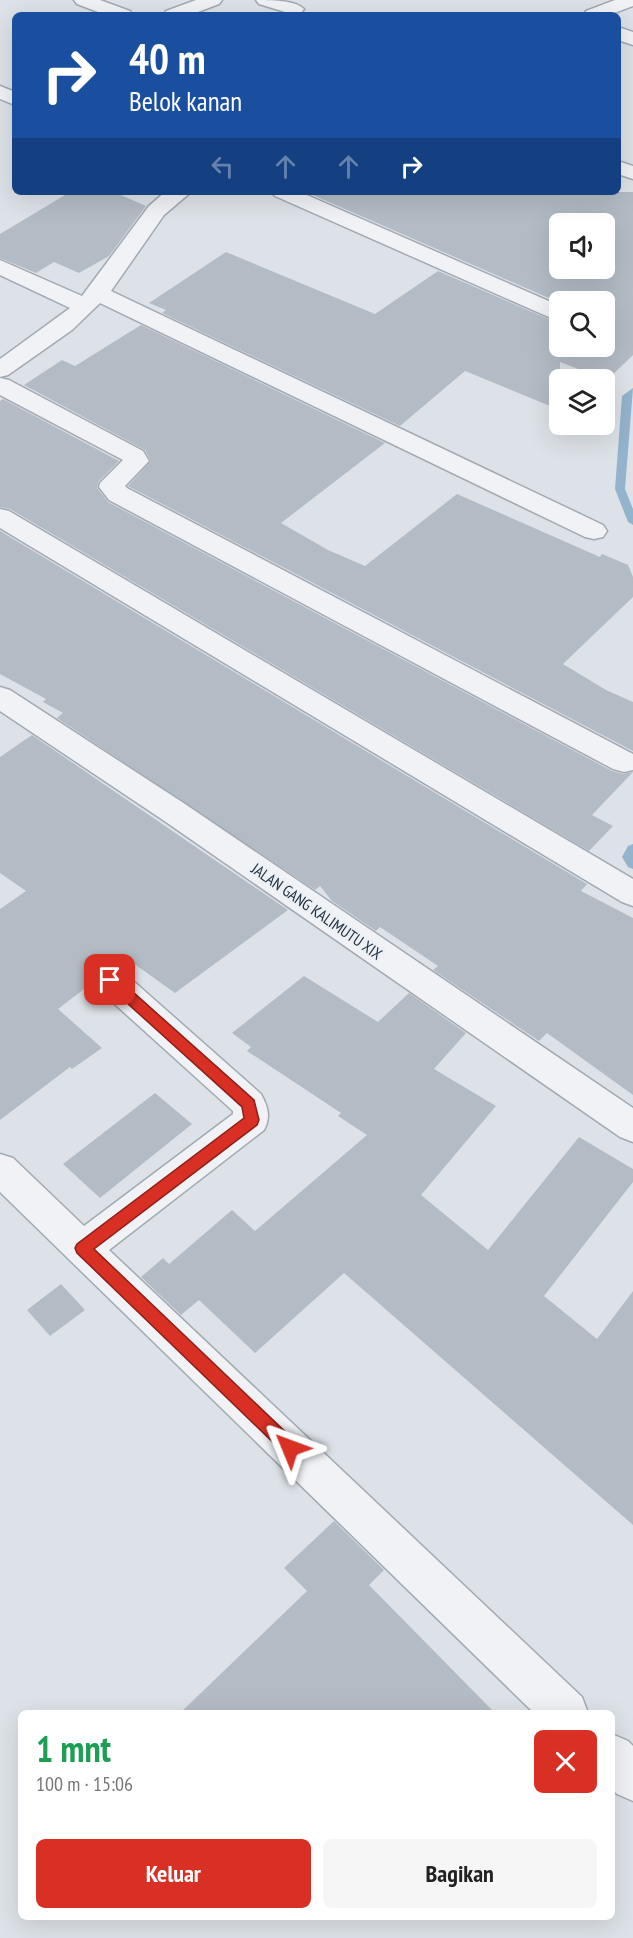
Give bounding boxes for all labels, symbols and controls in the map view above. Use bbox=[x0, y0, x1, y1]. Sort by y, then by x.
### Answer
text: 40 m bbox=[129, 31, 206, 86]
icon: right bbox=[30, 36, 108, 114]
text: Belok kanan bbox=[129, 84, 242, 118]
icon: left bbox=[206, 150, 239, 183]
icon: ahead bbox=[269, 150, 302, 183]
icon: ahead bbox=[332, 150, 365, 183]
icon: right bbox=[395, 150, 428, 183]
map controls bbox=[549, 213, 615, 435]
button: sound bbox=[549, 213, 615, 279]
button: search bbox=[549, 291, 615, 357]
button: layers bbox=[549, 369, 615, 435]
street label: JALAN GANG KALIMUTU XIX bbox=[247, 858, 386, 964]
pin bbox=[84, 954, 135, 1005]
icon: arrive bbox=[93, 963, 126, 996]
position arrow bbox=[258, 1416, 322, 1480]
text: 1 mnt bbox=[36, 1725, 111, 1772]
button: close bbox=[534, 1730, 597, 1793]
text: 100 m · 15:06 bbox=[36, 1771, 133, 1797]
button: Keluar bbox=[36, 1839, 311, 1908]
button: Bagikan bbox=[323, 1839, 597, 1908]

